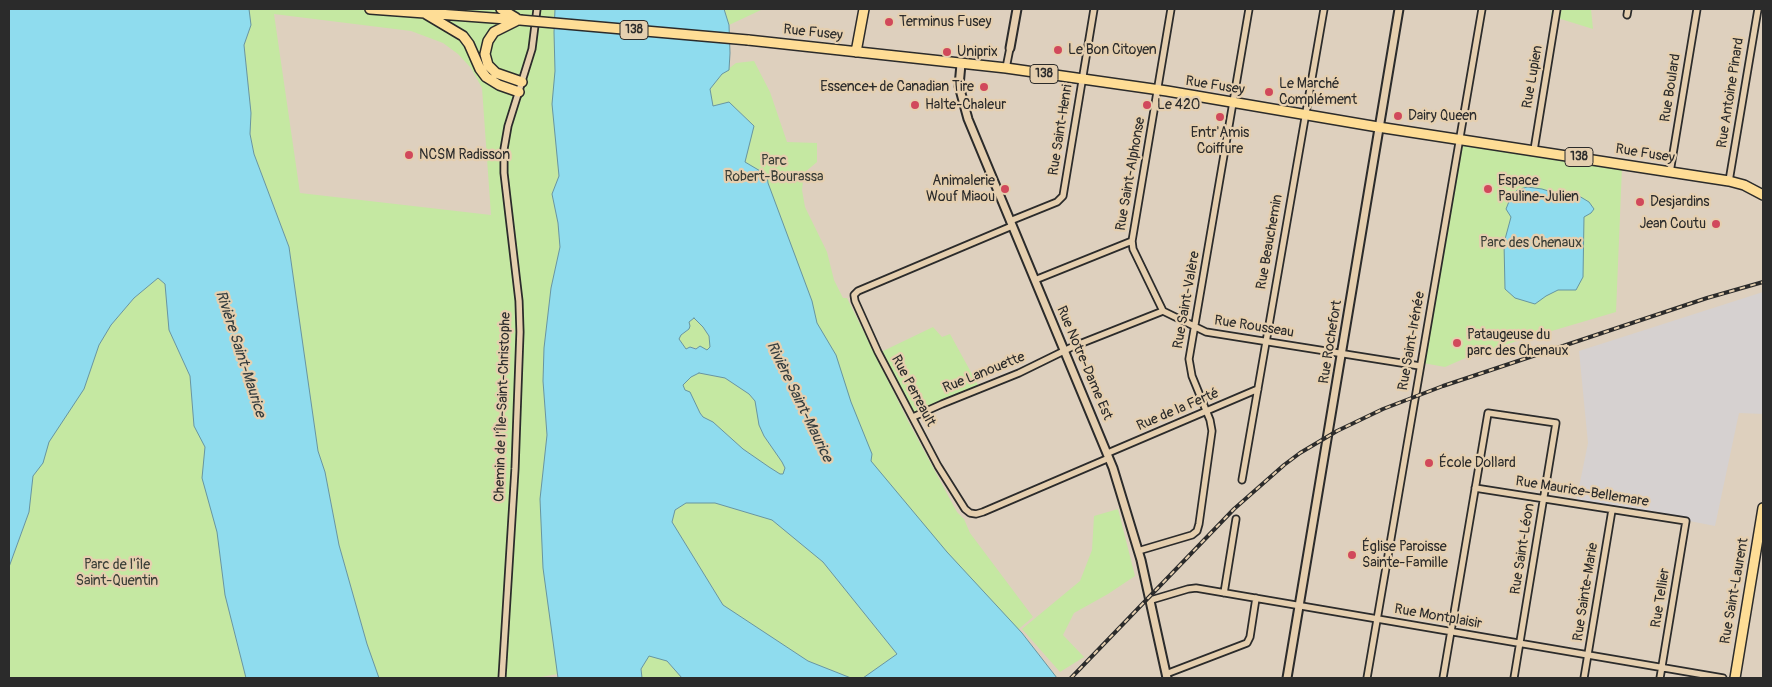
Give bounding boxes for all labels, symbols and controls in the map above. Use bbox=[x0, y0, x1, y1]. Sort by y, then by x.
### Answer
place label: Terminus Fusey bbox=[899, 14, 991, 30]
marker: Terminus Fusey bbox=[883, 16, 895, 28]
road number: 138 bbox=[620, 20, 648, 40]
street label: Rue Fusey bbox=[782, 22, 844, 44]
street label: Rue Antoine Pinard bbox=[1714, 37, 1748, 149]
place label: Le Bon Citoyen bbox=[1068, 42, 1157, 58]
place label: Uniprix bbox=[957, 44, 998, 60]
marker: Le Bon Citoyen bbox=[1052, 44, 1064, 56]
street label: Rue Lupien bbox=[1519, 44, 1547, 110]
marker: Uniprix bbox=[941, 46, 953, 58]
street label: Rue Boulard bbox=[1657, 53, 1685, 123]
road number: 138 bbox=[1030, 64, 1058, 84]
street label: Rue Fusey bbox=[1184, 73, 1246, 99]
place label: Le Marché Complément bbox=[1279, 76, 1357, 108]
place label: Essence+ de Canadian Tire bbox=[820, 79, 974, 95]
marker: Essence+ de Canadian Tire bbox=[978, 81, 990, 93]
street label: Rue Saint-Henri bbox=[1046, 83, 1076, 177]
marker: Le Marché Complément bbox=[1263, 86, 1275, 98]
place label: Halte-Chaleur bbox=[925, 97, 1006, 113]
place label: Le 420 bbox=[1157, 97, 1200, 113]
marker: Halte-Chaleur bbox=[909, 99, 921, 111]
marker: Le 420 bbox=[1141, 99, 1153, 111]
place label: Dairy Queen bbox=[1408, 108, 1477, 124]
marker: Dairy Queen bbox=[1392, 110, 1404, 122]
marker: Entr'Amis Coiffure bbox=[1214, 111, 1226, 123]
street label: Rue Saint-Alphonse bbox=[1113, 116, 1149, 232]
place label: Entr'Amis Coiffure bbox=[1191, 125, 1249, 158]
street label: Rue Fusey bbox=[1614, 141, 1676, 167]
place label: NCSM Radisson bbox=[419, 147, 510, 163]
road number: 138 bbox=[1565, 148, 1593, 166]
marker: NCSM Radisson bbox=[403, 149, 415, 161]
park label: Parc Robert-Bourassa bbox=[724, 153, 824, 186]
place label: Animalerie Wouf Miaou bbox=[926, 173, 995, 206]
place label: Espace Pauline-Julien bbox=[1498, 173, 1579, 206]
marker: Animalerie Wouf Miaou bbox=[999, 183, 1011, 195]
marker: Espace Pauline-Julien bbox=[1482, 183, 1494, 195]
street label: Rue Beauchemin bbox=[1253, 193, 1287, 291]
place label: Desjardins bbox=[1650, 194, 1709, 210]
marker: Desjardins bbox=[1634, 196, 1646, 208]
place label: Jean Coutu bbox=[1639, 216, 1706, 232]
marker: Jean Coutu bbox=[1710, 218, 1722, 230]
park label: Parc des Chenaux bbox=[1480, 235, 1582, 251]
street label: Rue Saint-Valère bbox=[1170, 250, 1204, 350]
water label: Rivière Saint-Maurice bbox=[211, 288, 269, 420]
street label: Rue Saint-Irénée bbox=[1395, 290, 1429, 392]
street label: Rue Rochefort bbox=[1316, 299, 1346, 385]
street label: Rue Notre-Dame Est bbox=[1052, 304, 1116, 422]
street label: Chemin de l'Île-Saint-Christophe bbox=[491, 312, 515, 502]
street label: Rue Rousseau bbox=[1213, 312, 1295, 342]
place label: Pataugeuse du parc des Chenaux bbox=[1467, 327, 1568, 360]
marker: Pataugeuse du parc des Chenaux bbox=[1451, 337, 1463, 349]
water label: Rivière Saint-Maurice bbox=[762, 339, 836, 465]
street label: Rue Lanouette bbox=[941, 349, 1027, 397]
street label: Rue Perreault bbox=[887, 352, 939, 430]
street label: Rue de la Ferté bbox=[1134, 385, 1222, 435]
place label: École Dollard bbox=[1439, 455, 1516, 471]
marker: École Dollard bbox=[1423, 457, 1435, 469]
street label: Rue Maurice-Bellemare bbox=[1514, 473, 1650, 511]
street label: Rue Saint-Léon bbox=[1507, 502, 1539, 596]
street label: Rue Saint-Laurent bbox=[1717, 537, 1753, 645]
place label: Église Paroisse Sainte-Famille bbox=[1362, 539, 1448, 572]
street label: Rue Sainte-Marie bbox=[1570, 542, 1602, 642]
marker: Église Paroisse Sainte-Famille bbox=[1346, 549, 1358, 561]
park label: Parc de l'île Saint-Quentin bbox=[76, 557, 158, 590]
street label: Rue Tellier bbox=[1648, 567, 1674, 629]
street label: Rue Montplaisir bbox=[1393, 601, 1483, 633]

